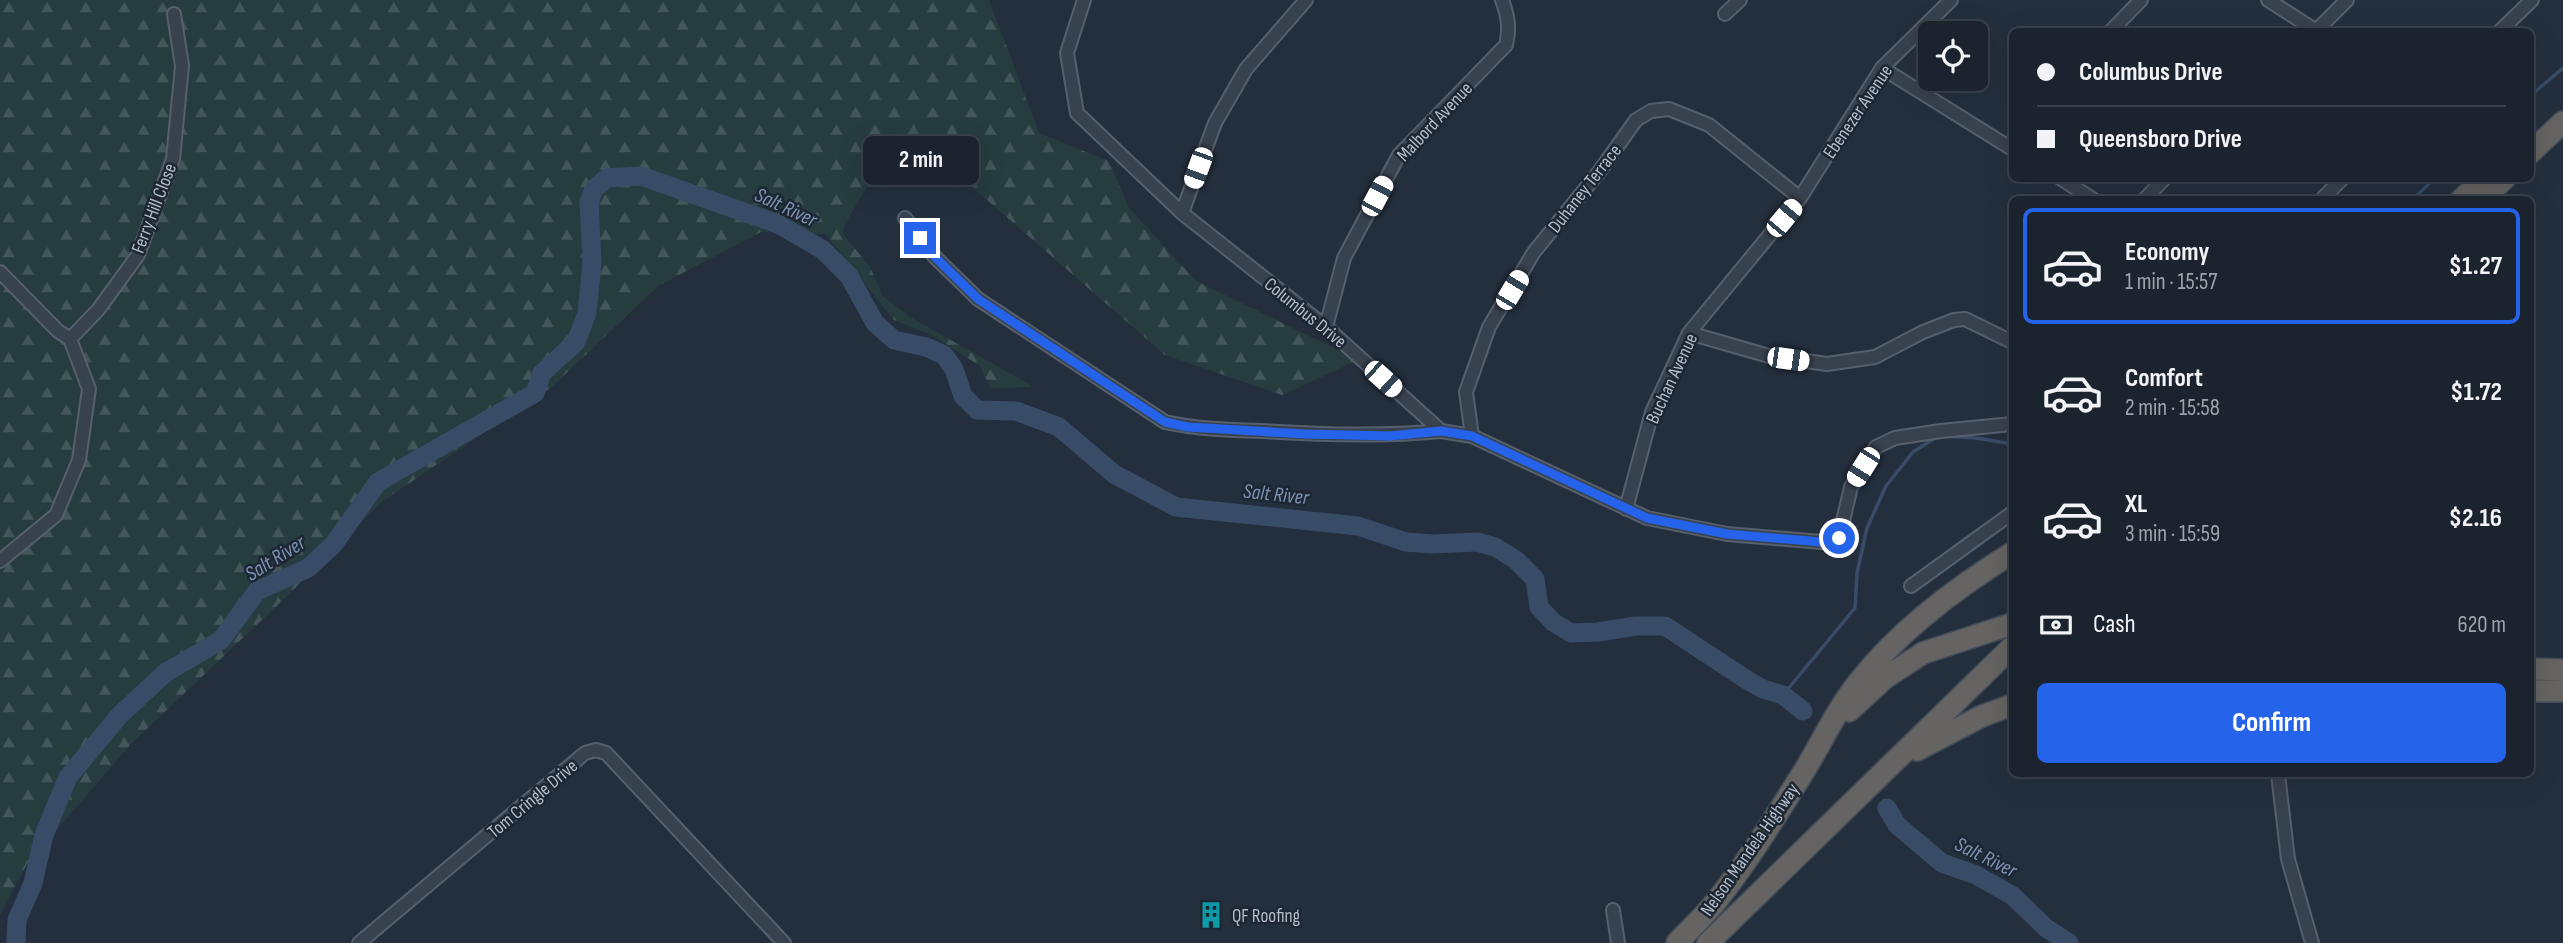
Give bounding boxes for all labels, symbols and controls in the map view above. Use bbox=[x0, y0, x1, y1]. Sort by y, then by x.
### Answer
map controls bbox=[1918, 21, 1988, 91]
button: locate bbox=[1918, 21, 1988, 91]
text: Columbus Drive bbox=[2079, 57, 2223, 88]
street label: Ebenezer Avenue bbox=[1818, 61, 1898, 163]
street label: Malbord Avenue bbox=[1392, 77, 1478, 167]
text: Queensboro Drive bbox=[2079, 124, 2242, 155]
callout: 2 min bbox=[862, 136, 978, 186]
street label: Duhaney Terrace bbox=[1544, 140, 1627, 238]
car bbox=[1181, 145, 1216, 191]
text: 2 min bbox=[899, 146, 943, 174]
street label: Ferry Hill Close bbox=[127, 160, 182, 257]
car bbox=[1358, 173, 1397, 219]
water label: Salt River bbox=[751, 182, 822, 233]
car bbox=[1763, 195, 1806, 241]
route end bbox=[904, 222, 936, 254]
icon: car bbox=[2041, 235, 2104, 298]
text: Economy bbox=[2125, 237, 2209, 268]
text: $1.27 bbox=[2449, 251, 2502, 282]
car bbox=[1493, 267, 1532, 313]
text: 1 min · 15:57 bbox=[2125, 268, 2217, 296]
street label: Columbus Drive bbox=[1259, 273, 1351, 353]
street label: Buchan Avenue bbox=[1641, 330, 1703, 427]
car bbox=[1766, 346, 1811, 372]
car bbox=[1361, 357, 1406, 401]
icon: car bbox=[2041, 361, 2104, 424]
text: Comfort bbox=[2125, 363, 2203, 394]
text: $1.72 bbox=[2450, 377, 2502, 408]
text: 2 min · 15:58 bbox=[2125, 394, 2220, 422]
car bbox=[1843, 444, 1884, 490]
water label: Salt River bbox=[1242, 479, 1311, 510]
icon: car bbox=[2041, 487, 2104, 550]
text: XL bbox=[2125, 489, 2147, 520]
text: $2.16 bbox=[2449, 503, 2502, 534]
text: 3 min · 15:59 bbox=[2125, 520, 2220, 548]
route start bbox=[1823, 522, 1855, 554]
water label: Salt River bbox=[241, 530, 311, 586]
icon: cash bbox=[2037, 606, 2075, 644]
text: Cash bbox=[2093, 609, 2136, 640]
text: 620 m bbox=[2458, 611, 2506, 639]
button: Confirm bbox=[2037, 683, 2506, 763]
street label: Tom Cringle Drive bbox=[483, 755, 583, 844]
street label: Nelson Mandela Highway bbox=[1696, 779, 1805, 921]
water label: Salt River bbox=[1951, 832, 2022, 884]
building icon: QF Roofing bbox=[1196, 900, 1226, 930]
place label: QF Roofing bbox=[1232, 905, 1301, 928]

